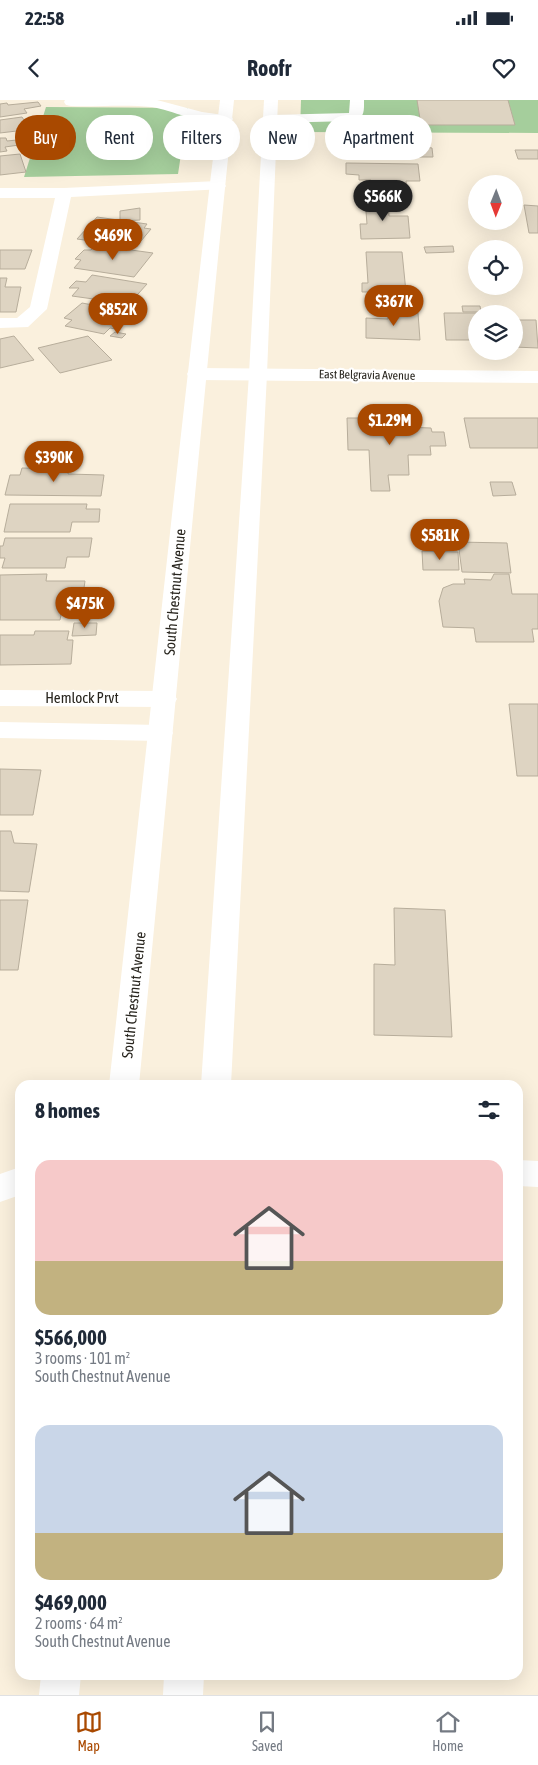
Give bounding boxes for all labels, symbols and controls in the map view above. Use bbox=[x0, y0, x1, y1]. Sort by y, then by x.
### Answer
text: 22:58 bbox=[25, 7, 64, 29]
icon: back bbox=[20, 54, 48, 82]
icon: heart bbox=[490, 54, 518, 82]
text: Roofr bbox=[247, 55, 291, 81]
chip: Buy bbox=[15, 115, 76, 160]
chip: Rent bbox=[86, 115, 153, 160]
chip: Filters bbox=[163, 115, 240, 160]
chip: New bbox=[250, 115, 315, 160]
chip: Apartment bbox=[325, 115, 432, 160]
north arrow bbox=[468, 175, 522, 230]
map controls bbox=[468, 175, 523, 360]
pin: $566K bbox=[348, 180, 418, 222]
text: $566K bbox=[364, 187, 402, 205]
pin: $469K bbox=[78, 219, 148, 261]
text: $469K bbox=[94, 226, 132, 244]
button: locate bbox=[468, 240, 523, 295]
pin: $367K bbox=[359, 284, 429, 327]
pin: $852K bbox=[83, 292, 153, 335]
text: $367K bbox=[375, 292, 413, 310]
text: $852K bbox=[99, 300, 137, 318]
button: layers bbox=[468, 305, 523, 360]
street label: East Belgravia Avenue bbox=[319, 367, 415, 383]
pin: $1.29M bbox=[349, 404, 431, 446]
text: $1.29M bbox=[369, 411, 411, 429]
pin: $390K bbox=[19, 440, 89, 483]
text: $390K bbox=[35, 448, 73, 466]
pin: $581K bbox=[405, 518, 475, 561]
text: $581K bbox=[421, 526, 459, 544]
street label: South Chestnut Avenue bbox=[160, 528, 189, 656]
pin: $475K bbox=[50, 586, 120, 629]
text: $475K bbox=[66, 594, 104, 612]
street label: Hemlock Prvt bbox=[45, 689, 119, 706]
street label: South Chestnut Avenue bbox=[118, 931, 149, 1059]
icon: filters bbox=[475, 1096, 503, 1124]
text: 8 homes bbox=[35, 1098, 100, 1122]
icon: home bbox=[224, 1193, 314, 1283]
text: $566,000 bbox=[35, 1325, 107, 1349]
text: 3 rooms · 101 m² bbox=[35, 1349, 130, 1367]
text: South Chestnut Avenue bbox=[35, 1367, 171, 1385]
icon: home bbox=[224, 1458, 314, 1548]
text: $469,000 bbox=[35, 1590, 107, 1614]
text: 2 rooms · 64 m² bbox=[35, 1614, 123, 1632]
text: South Chestnut Avenue bbox=[35, 1632, 171, 1650]
tab: Map bbox=[75, 1708, 103, 1754]
tab: Saved bbox=[252, 1708, 283, 1754]
tab: Home bbox=[432, 1708, 463, 1754]

